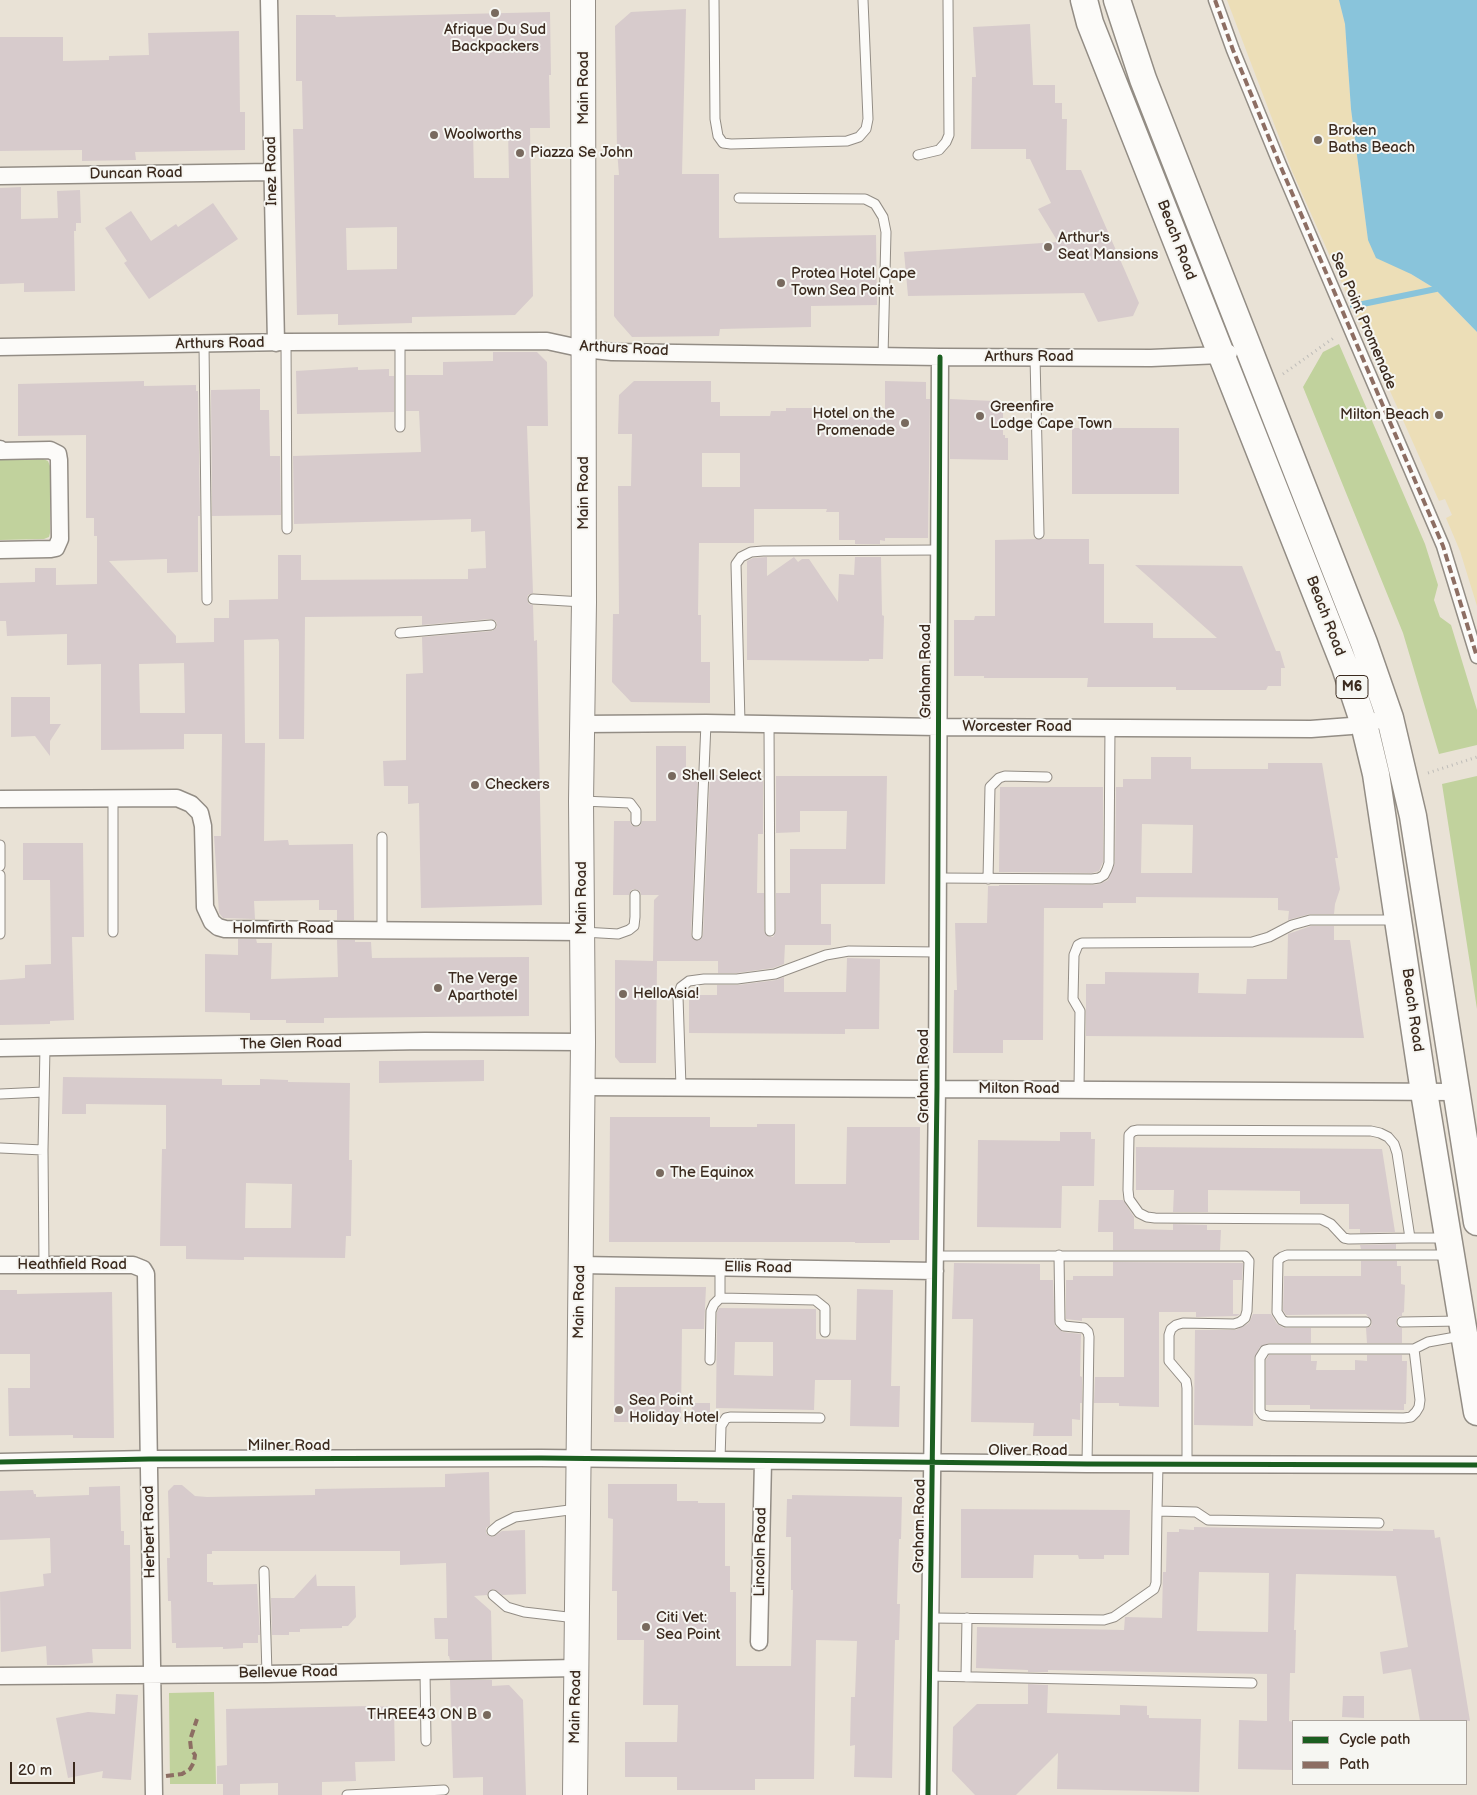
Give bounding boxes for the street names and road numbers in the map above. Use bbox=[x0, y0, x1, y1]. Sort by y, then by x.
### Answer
street label: Main Road bbox=[575, 51, 593, 125]
street label: Inez Road bbox=[262, 136, 282, 206]
street label: Duncan Road bbox=[89, 164, 183, 184]
street label: Beach Road bbox=[1153, 197, 1199, 283]
street label: Sea Point Promenade bbox=[1326, 250, 1400, 392]
street label: Arthurs Road bbox=[175, 334, 265, 354]
street label: Arthurs Road bbox=[579, 338, 669, 360]
street label: Arthurs Road bbox=[984, 348, 1074, 366]
street label: Main Road bbox=[575, 456, 593, 530]
street label: Beach Road bbox=[1302, 573, 1348, 659]
street label: Graham Road bbox=[917, 624, 935, 718]
road number: M6 bbox=[1336, 676, 1368, 699]
street label: Worcester Road bbox=[962, 718, 1072, 736]
street label: Main Road bbox=[573, 861, 591, 935]
street label: Holmfirth Road bbox=[232, 920, 334, 938]
street label: Beach Road bbox=[1397, 967, 1427, 1053]
street label: Graham Road bbox=[915, 1029, 933, 1123]
street label: The Glen Road bbox=[240, 1034, 342, 1054]
street label: Milton Road bbox=[978, 1080, 1060, 1098]
street label: Heathfield Road bbox=[17, 1256, 127, 1274]
street label: Ellis Road bbox=[724, 1258, 792, 1278]
street label: Main Road bbox=[570, 1265, 590, 1339]
street label: Milner Road bbox=[248, 1437, 330, 1455]
street label: Oliver Road bbox=[988, 1442, 1068, 1460]
street label: Graham Road bbox=[910, 1479, 930, 1573]
street label: Herbert Road bbox=[140, 1485, 160, 1579]
street label: Lincoln Road bbox=[751, 1507, 771, 1597]
street label: Bellevue Road bbox=[238, 1663, 338, 1683]
street label: Main Road bbox=[566, 1670, 586, 1744]

